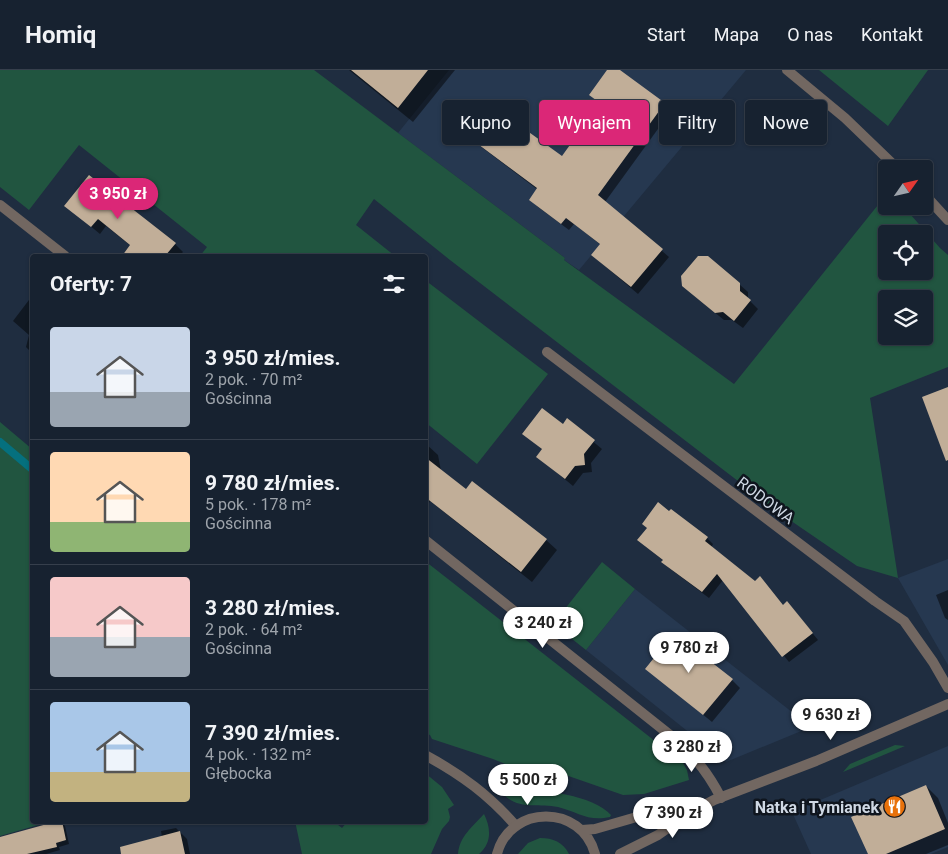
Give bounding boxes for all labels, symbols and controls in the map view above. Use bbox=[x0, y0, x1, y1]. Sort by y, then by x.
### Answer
text: Homiq bbox=[25, 21, 96, 49]
text: Start bbox=[647, 24, 686, 45]
text: Mapa bbox=[714, 24, 759, 45]
text: O nas bbox=[787, 24, 833, 45]
text: Kontakt bbox=[861, 24, 923, 45]
chip: Kupno bbox=[442, 100, 529, 145]
chip: Wynajem bbox=[539, 100, 649, 145]
chip: Filtry bbox=[659, 100, 735, 145]
chip: Nowe bbox=[745, 100, 827, 145]
north arrow bbox=[878, 160, 932, 215]
map controls bbox=[878, 160, 933, 345]
pin: 3 950 zł bbox=[66, 178, 170, 220]
text: 3 950 zł bbox=[89, 184, 147, 203]
button: locate bbox=[878, 225, 933, 280]
icon: filters bbox=[380, 270, 408, 298]
text: Oferty: 7 bbox=[50, 272, 132, 296]
button: layers bbox=[878, 290, 933, 345]
text: 3 950 zł/mies. bbox=[205, 346, 341, 370]
icon: home bbox=[90, 347, 150, 407]
text: 2 pok. · 70 m² bbox=[205, 370, 302, 389]
text: Gościnna bbox=[205, 389, 272, 408]
text: 9 780 zł/mies. bbox=[205, 471, 341, 495]
icon: home bbox=[90, 472, 150, 532]
street label: RODOWA bbox=[733, 473, 798, 528]
text: 5 pok. · 178 m² bbox=[205, 495, 311, 514]
text: Gościnna bbox=[205, 514, 272, 533]
text: 3 280 zł/mies. bbox=[205, 596, 341, 620]
icon: home bbox=[90, 597, 150, 657]
pin: 3 240 zł bbox=[491, 606, 595, 649]
text: 3 240 zł bbox=[514, 613, 572, 632]
text: 2 pok. · 64 m² bbox=[205, 620, 302, 639]
pin: 9 780 zł bbox=[637, 632, 741, 674]
text: 9 780 zł bbox=[660, 638, 718, 657]
text: Gościnna bbox=[205, 639, 272, 658]
pin: 9 630 zł bbox=[779, 698, 883, 741]
text: 9 630 zł bbox=[802, 705, 860, 724]
text: 7 390 zł/mies. bbox=[205, 721, 341, 745]
icon: home bbox=[90, 722, 150, 782]
pin: 3 280 zł bbox=[640, 730, 744, 773]
text: 3 280 zł bbox=[663, 737, 721, 756]
text: 4 pok. · 132 m² bbox=[205, 745, 311, 764]
text: Głębocka bbox=[205, 764, 272, 783]
pin: 5 500 zł bbox=[476, 764, 580, 806]
text: 5 500 zł bbox=[499, 770, 557, 789]
restaurant icon: Natka i Tymianek bbox=[883, 795, 907, 819]
pin: 7 390 zł bbox=[621, 796, 725, 839]
place label: Natka i Tymianek bbox=[755, 798, 879, 817]
text: 7 390 zł bbox=[644, 803, 702, 822]

